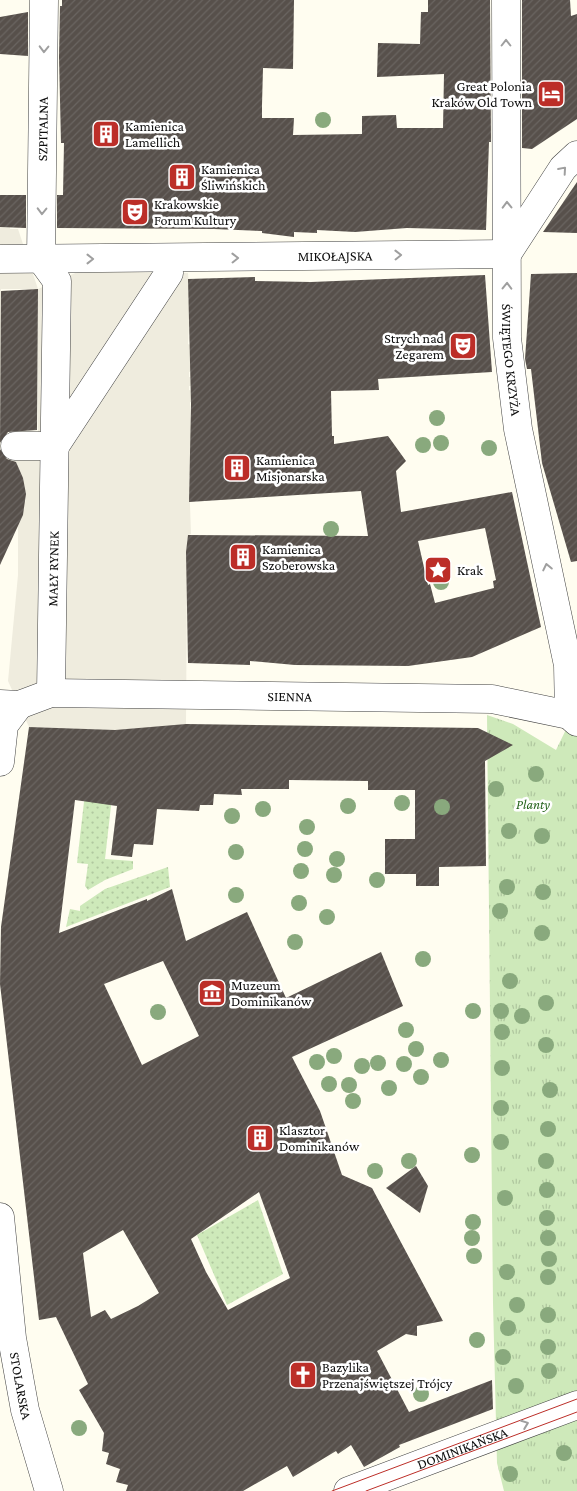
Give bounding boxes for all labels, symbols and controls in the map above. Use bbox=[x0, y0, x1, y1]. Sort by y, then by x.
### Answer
one-way arrow bbox=[501, 38, 511, 46]
one-way arrow bbox=[39, 45, 49, 53]
place label: Great Polonia Kraków Old Town bbox=[431, 78, 533, 110]
hotel icon: Great Polonia Kraków Old Town bbox=[536, 79, 566, 109]
street label: SZPITALNA bbox=[34, 97, 51, 161]
place label: Kamienica Lamellich bbox=[125, 118, 184, 150]
building icon: Kamienica Lamellich bbox=[91, 119, 121, 149]
place label: Kamienica Śliwińskich bbox=[201, 161, 266, 193]
building icon: Kamienica Śliwińskich bbox=[167, 162, 197, 192]
one-way arrow bbox=[557, 166, 566, 175]
place label: Krakowskie Forum Kultury bbox=[154, 196, 237, 228]
theatre icon: Krakowskie Forum Kultury bbox=[120, 197, 150, 227]
one-way arrow bbox=[501, 201, 512, 209]
one-way arrow bbox=[36, 207, 47, 215]
street label: MIKOŁAJSKA bbox=[298, 247, 372, 264]
one-way arrow bbox=[394, 250, 402, 260]
one-way arrow bbox=[232, 252, 240, 263]
one-way arrow bbox=[86, 254, 94, 264]
one-way arrow bbox=[501, 282, 512, 290]
street label: ŚWIĘTEGO KRZYŻA bbox=[499, 304, 524, 417]
place label: Strych nad Zegarem bbox=[384, 330, 445, 362]
theatre icon: Strych nad Zegarem bbox=[448, 331, 478, 361]
place label: Kamienica Misjonarska bbox=[256, 452, 325, 485]
building icon: Kamienica Misjonarska bbox=[222, 453, 252, 483]
street label: MAŁY RYNEK bbox=[44, 530, 62, 607]
place label: Kamienica Szoberowska bbox=[262, 541, 336, 573]
building icon: Kamienica Szoberowska bbox=[228, 542, 258, 572]
place icon: Krak bbox=[423, 555, 453, 585]
place label: Krak bbox=[457, 562, 483, 578]
one-way arrow bbox=[542, 563, 553, 572]
street label: SIENNA bbox=[267, 688, 312, 705]
park label: Planty bbox=[516, 796, 550, 812]
place label: Muzeum Dominikanów bbox=[231, 977, 312, 1009]
museum icon: Muzeum Dominikanów bbox=[197, 978, 227, 1008]
place label: Klasztor Dominikanów bbox=[279, 1122, 360, 1154]
building icon: Klasztor Dominikanów bbox=[245, 1123, 275, 1153]
street label: STOLARSKA bbox=[7, 1351, 35, 1421]
place label: Bazylika Przenajświętszej Trójcy bbox=[322, 1359, 453, 1392]
church icon: Bazylika Przenajświętszej Trójcy bbox=[288, 1360, 318, 1390]
one-way arrow bbox=[520, 1420, 528, 1430]
street label: DOMINIKAŃSKA bbox=[415, 1424, 510, 1472]

